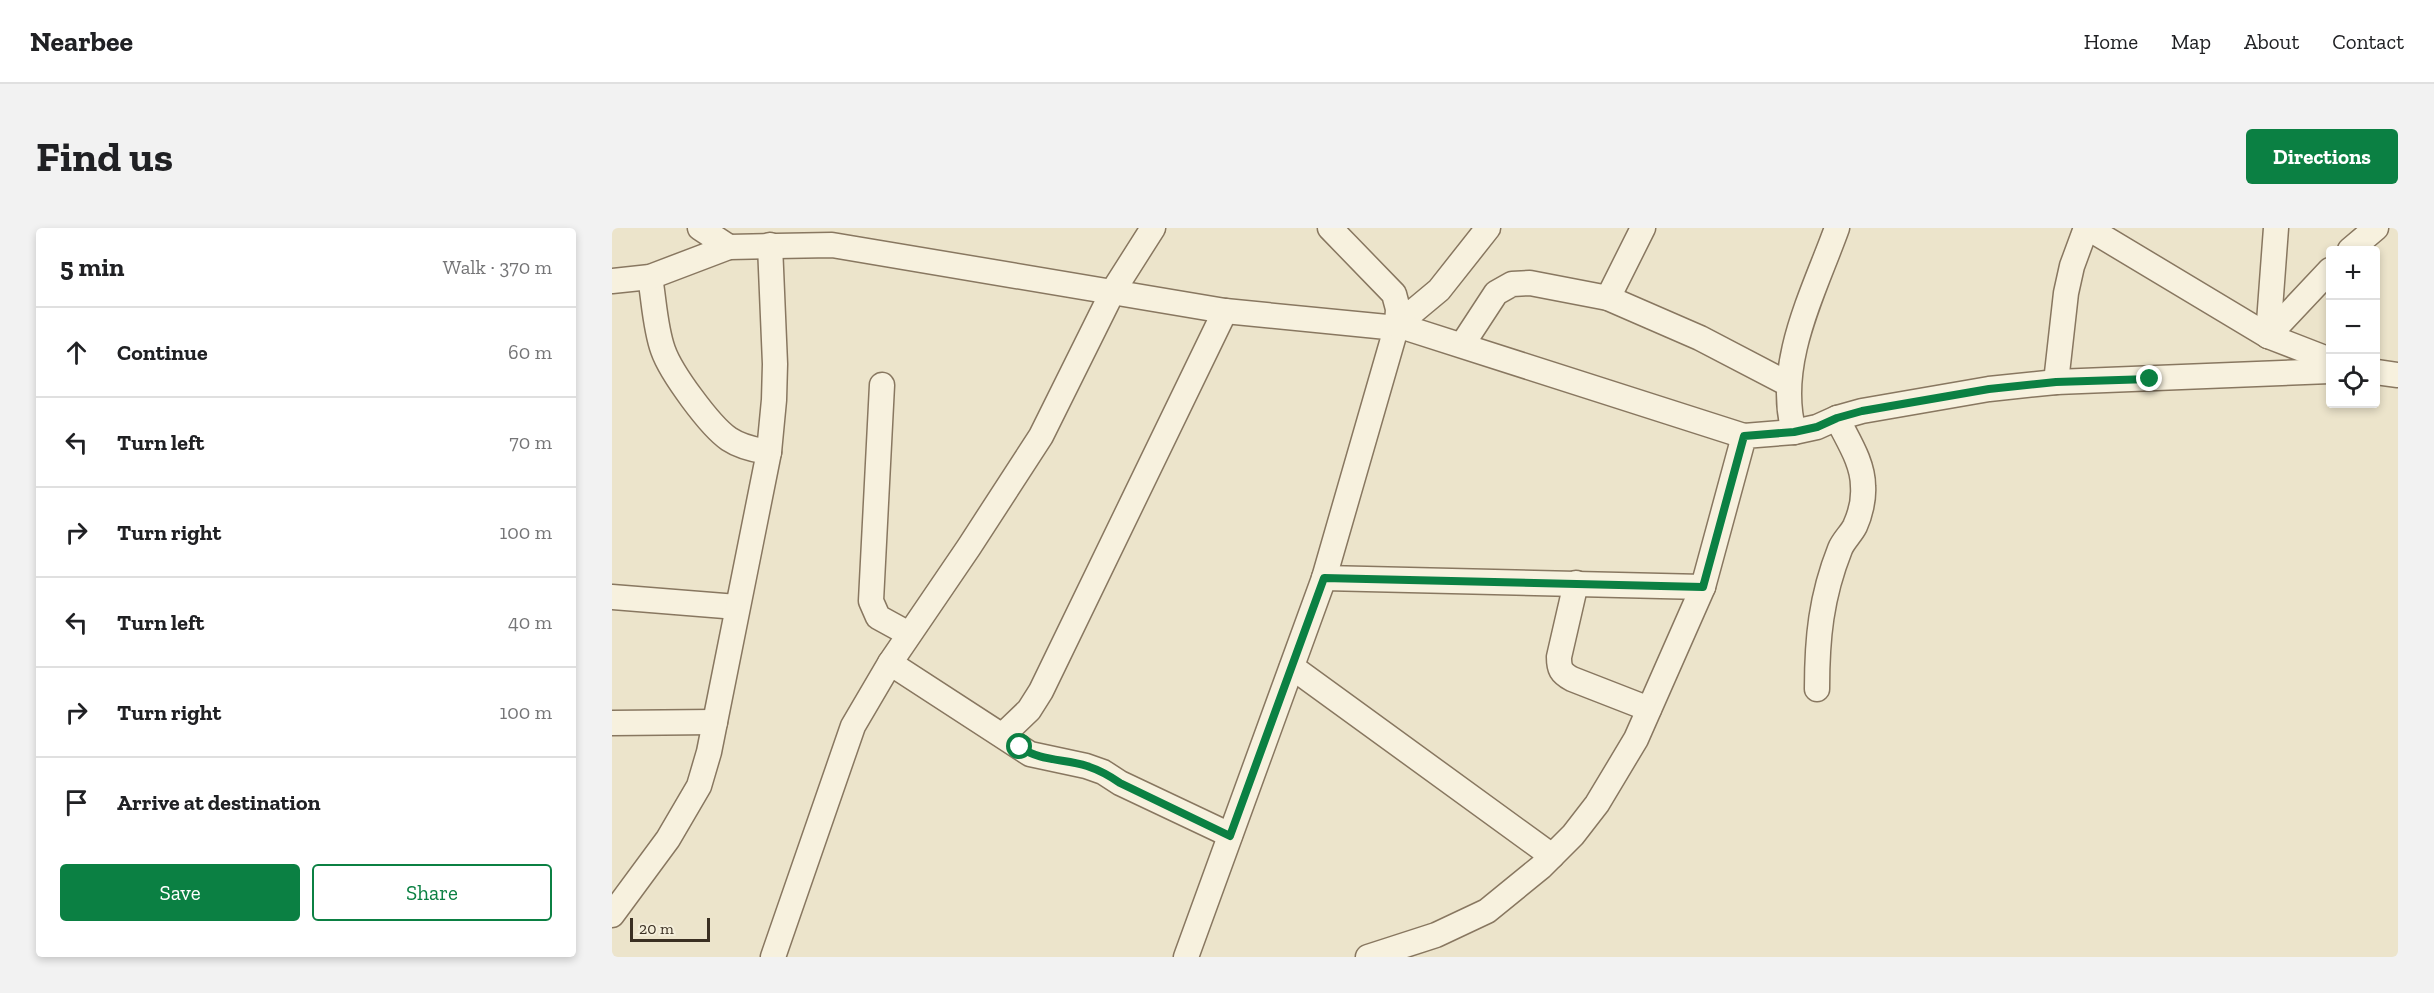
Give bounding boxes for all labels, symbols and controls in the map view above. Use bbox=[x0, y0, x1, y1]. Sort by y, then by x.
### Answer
text: Nearbee bbox=[30, 25, 133, 58]
text: Home bbox=[2084, 29, 2138, 54]
text: Map bbox=[2171, 29, 2211, 54]
text: About bbox=[2244, 29, 2299, 54]
text: Contact bbox=[2332, 29, 2404, 54]
button: Directions bbox=[2246, 129, 2398, 184]
text: Find us bbox=[36, 131, 173, 182]
map controls bbox=[2326, 246, 2380, 408]
button: + bbox=[2326, 246, 2380, 300]
text: 5 min bbox=[60, 251, 124, 283]
text: Walk · 370 m bbox=[443, 255, 552, 279]
button: − bbox=[2326, 300, 2380, 354]
icon: ahead bbox=[60, 336, 93, 369]
text: Continue bbox=[117, 339, 208, 366]
text: 60 m bbox=[508, 340, 552, 364]
button: locate bbox=[2326, 354, 2380, 408]
route end bbox=[2136, 365, 2162, 391]
icon: left bbox=[60, 426, 93, 459]
text: Turn left bbox=[117, 429, 204, 456]
text: 70 m bbox=[509, 430, 552, 454]
icon: right bbox=[60, 516, 93, 549]
text: Turn right bbox=[117, 519, 221, 546]
text: 100 m bbox=[499, 520, 552, 544]
icon: left bbox=[60, 606, 93, 639]
text: Turn left bbox=[117, 609, 204, 636]
text: 40 m bbox=[508, 610, 552, 634]
icon: right bbox=[60, 696, 93, 729]
text: Turn right bbox=[117, 699, 221, 726]
text: 100 m bbox=[499, 700, 552, 724]
route start bbox=[1006, 733, 1032, 759]
icon: arrive bbox=[60, 786, 93, 819]
text: Arrive at destination bbox=[117, 789, 320, 816]
button: Save bbox=[60, 864, 300, 921]
button: Share bbox=[312, 864, 552, 921]
scale bar bbox=[630, 915, 710, 942]
text: 20 m bbox=[639, 919, 674, 938]

